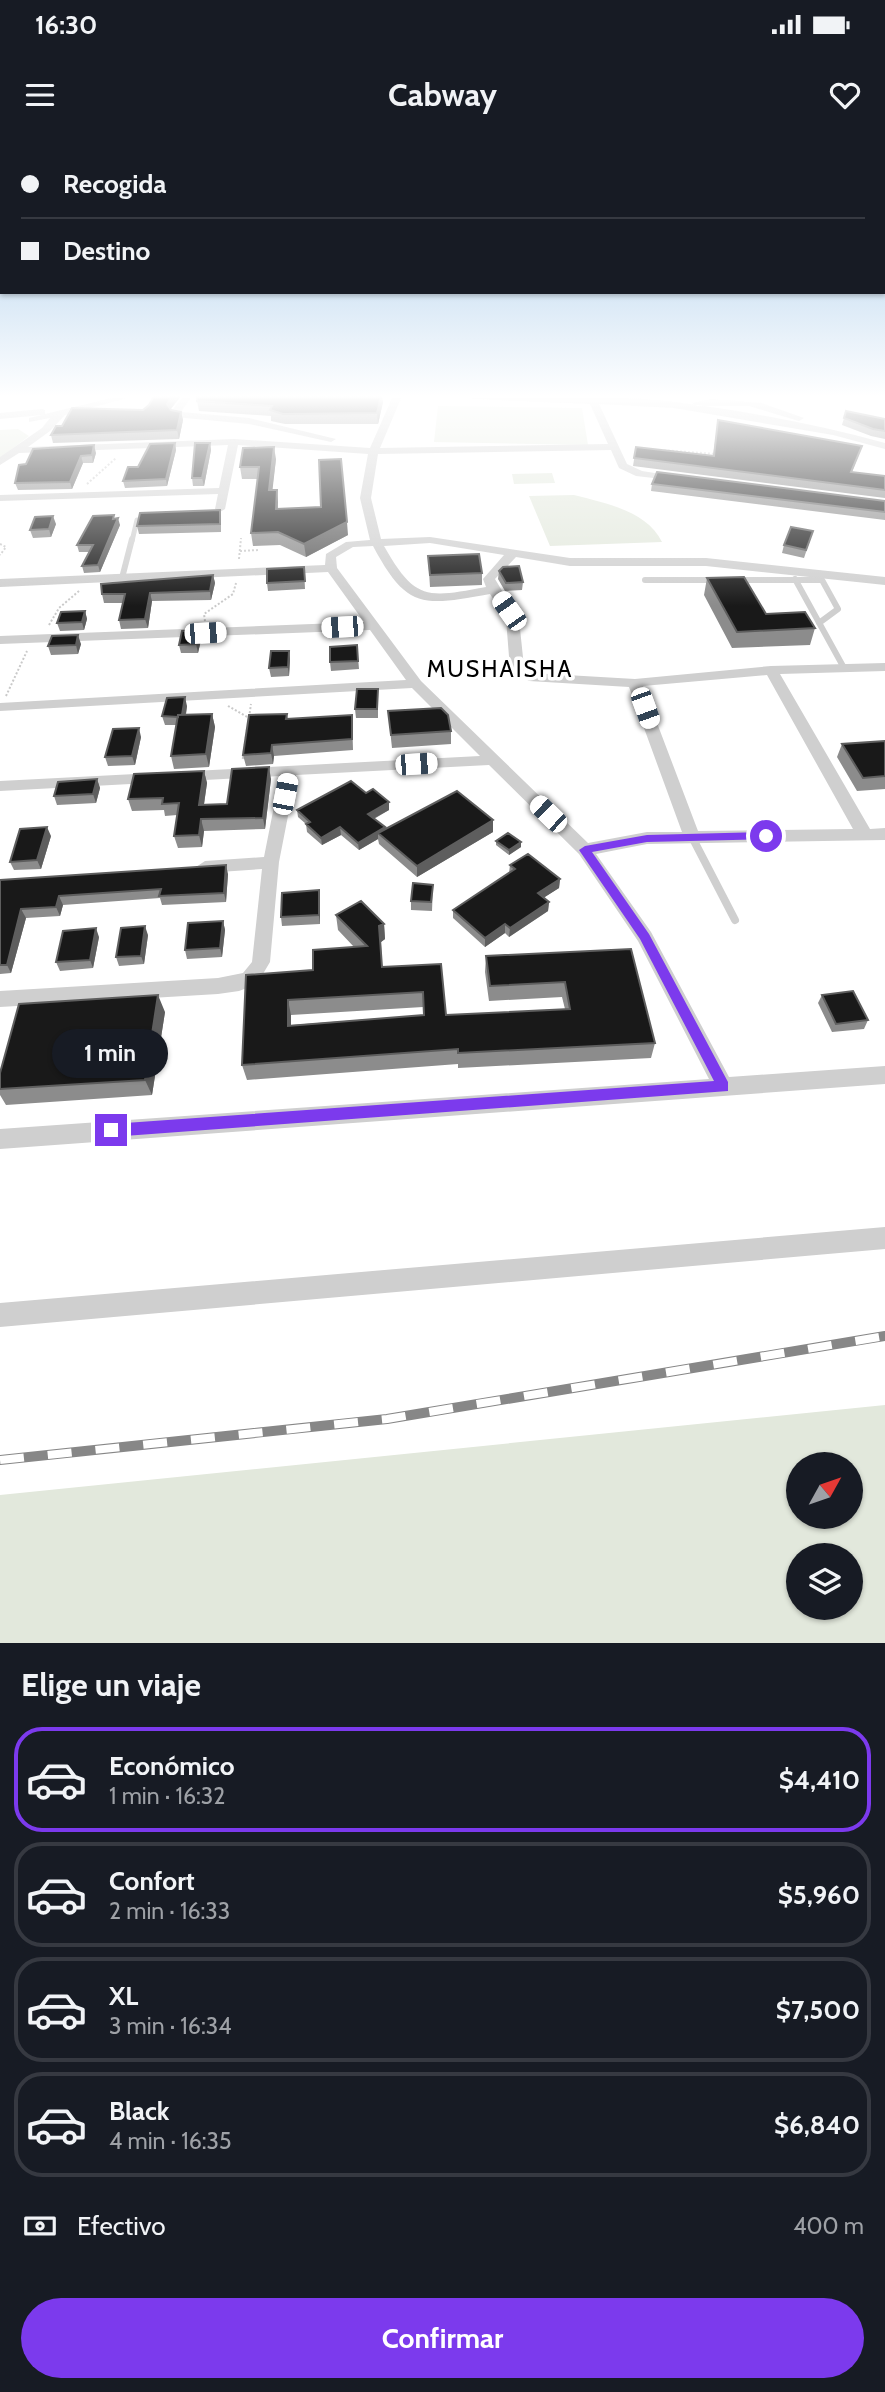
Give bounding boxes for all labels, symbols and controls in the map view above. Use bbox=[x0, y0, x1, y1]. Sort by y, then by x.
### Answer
text: 16:30 bbox=[35, 9, 97, 41]
text: Cabway bbox=[388, 75, 497, 114]
icon: menu bbox=[21, 76, 59, 114]
icon: heart bbox=[826, 76, 864, 114]
text: Recogida bbox=[63, 168, 166, 200]
text: Destino bbox=[63, 235, 150, 267]
car bbox=[489, 588, 530, 634]
car bbox=[321, 615, 364, 639]
car bbox=[184, 621, 227, 645]
district label: MUSHAISHA bbox=[427, 655, 573, 683]
car bbox=[628, 685, 663, 731]
car bbox=[395, 752, 438, 776]
car bbox=[271, 771, 300, 817]
car bbox=[526, 792, 571, 836]
route start bbox=[750, 820, 782, 852]
callout: 1 min bbox=[53, 1028, 169, 1077]
text: 1 min bbox=[84, 1039, 136, 1067]
route end bbox=[95, 1114, 127, 1146]
north arrow bbox=[786, 1452, 863, 1530]
map controls bbox=[786, 1452, 863, 1620]
button: layers bbox=[786, 1543, 863, 1620]
text: Elige un viaje bbox=[21, 1665, 201, 1704]
icon: car bbox=[25, 1748, 88, 1811]
text: Económico bbox=[109, 1750, 235, 1782]
text: $4,410 bbox=[779, 1764, 860, 1796]
text: 1 min · 16:32 bbox=[109, 1782, 225, 1810]
icon: car bbox=[25, 1863, 88, 1926]
text: Confort bbox=[109, 1865, 195, 1897]
text: $5,960 bbox=[778, 1879, 860, 1911]
text: 2 min · 16:33 bbox=[109, 1897, 230, 1925]
icon: car bbox=[25, 1978, 88, 2041]
text: XL bbox=[109, 1980, 138, 2012]
text: $7,500 bbox=[776, 1994, 860, 2026]
text: 3 min · 16:34 bbox=[109, 2012, 231, 2040]
icon: car bbox=[25, 2093, 88, 2156]
text: Black bbox=[109, 2095, 169, 2127]
text: $6,840 bbox=[774, 2109, 860, 2141]
text: 4 min · 16:35 bbox=[109, 2127, 231, 2155]
icon: cash bbox=[21, 2207, 59, 2245]
text: Efectivo bbox=[77, 2210, 166, 2242]
text: 400 m bbox=[793, 2212, 864, 2240]
button: Confirmar bbox=[21, 2298, 864, 2378]

